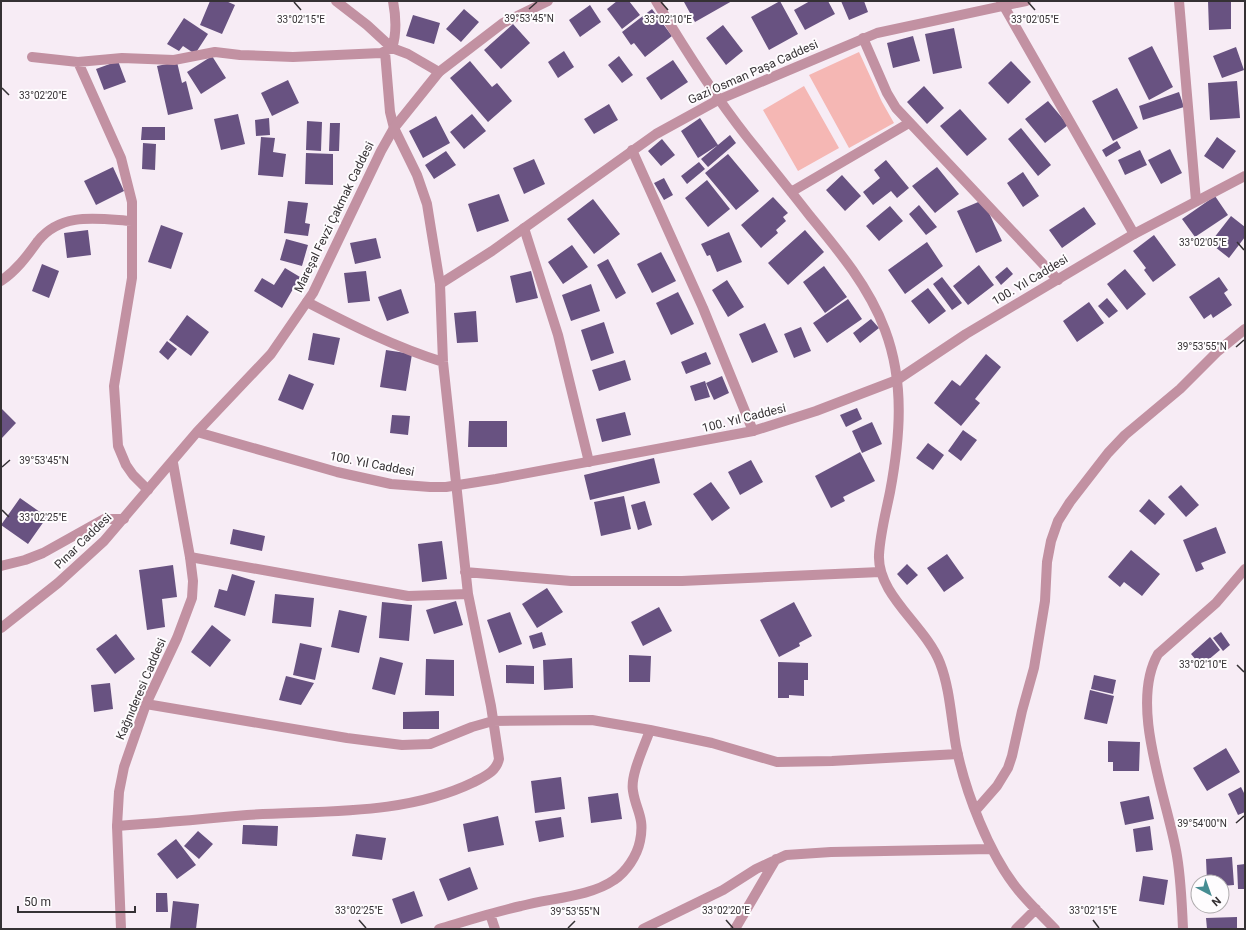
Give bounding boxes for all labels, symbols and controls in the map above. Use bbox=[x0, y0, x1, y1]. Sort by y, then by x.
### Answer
text: 39°53'45"N bbox=[504, 13, 554, 24]
text: 33°02'15"E bbox=[277, 14, 325, 25]
text: 33°02'10"E bbox=[644, 14, 692, 25]
text: 33°02'05"E bbox=[1011, 14, 1059, 25]
street label: Gazi Osman Paşa Caddesi bbox=[686, 37, 820, 107]
text: 33°02'20"E bbox=[19, 90, 67, 101]
street label: Mareşal Fevzi Çakmak Caddesi bbox=[291, 139, 377, 295]
text: 33°02'05"E bbox=[1179, 237, 1227, 248]
street label: 100. Yıl Caddesi bbox=[990, 252, 1070, 308]
text: 39°53'55"N bbox=[1177, 341, 1227, 352]
street label: 100. Yıl Caddesi bbox=[701, 401, 787, 435]
street label: 100. Yıl Caddesi bbox=[329, 449, 416, 479]
text: 39°53'45"N bbox=[19, 455, 69, 466]
street label: Pınar Caddesi bbox=[51, 510, 115, 572]
text: 33°02'25"E bbox=[19, 512, 67, 523]
street label: Kağnıderesi Caddesi bbox=[113, 636, 169, 742]
text: 33°02'10"E bbox=[1179, 659, 1227, 670]
text: 39°54'00"N bbox=[1177, 818, 1227, 829]
north arrow bbox=[1190, 874, 1230, 914]
scale bar bbox=[18, 888, 135, 914]
text: N bbox=[1209, 894, 1223, 909]
text: 50 m bbox=[24, 895, 51, 909]
text: 33°02'25"E bbox=[335, 905, 383, 916]
text: 33°02'20"E bbox=[702, 905, 750, 916]
text: 33°02'15"E bbox=[1069, 905, 1117, 916]
text: 39°53'55"N bbox=[550, 906, 600, 917]

